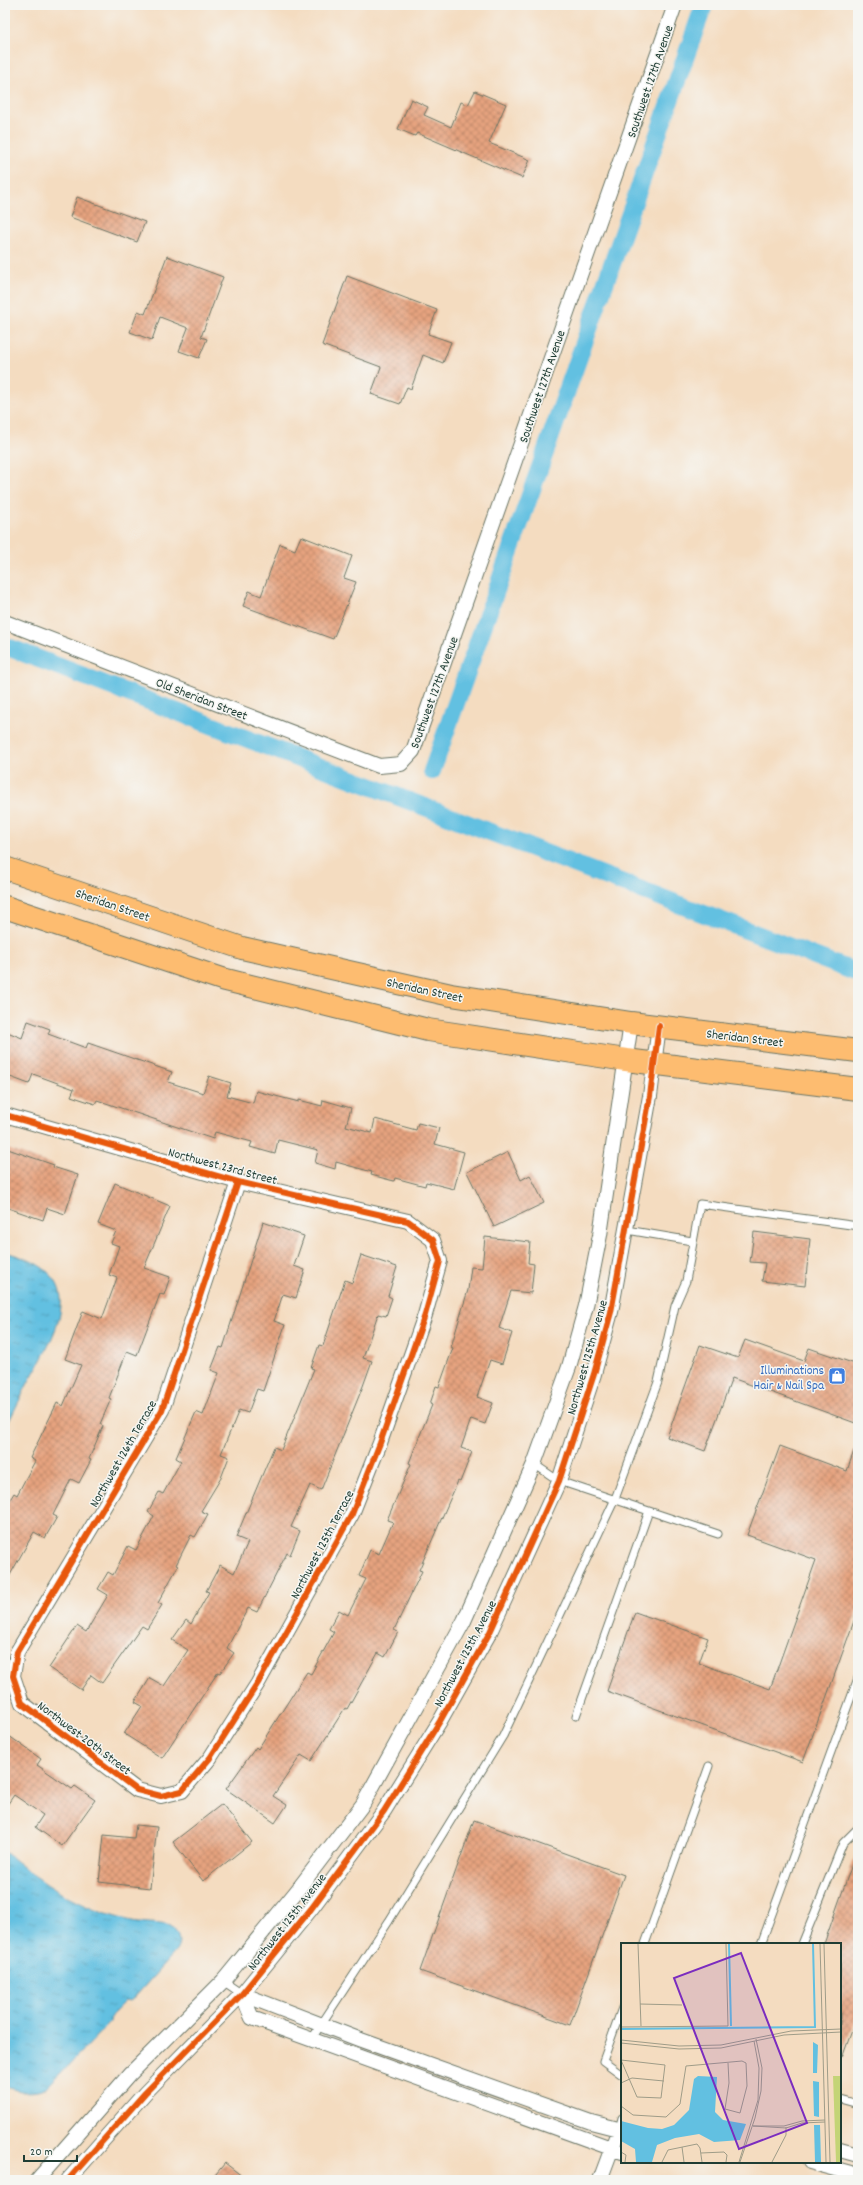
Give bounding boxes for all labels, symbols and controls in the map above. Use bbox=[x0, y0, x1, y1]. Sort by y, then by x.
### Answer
street label: Southwest 127th Avenue bbox=[623, 23, 680, 141]
street label: Southwest 127th Avenue bbox=[515, 328, 572, 446]
street label: Southwest 127th Avenue bbox=[406, 634, 465, 752]
street label: Old Sheridan Street bbox=[152, 674, 250, 727]
street label: Sheridan Street bbox=[73, 885, 152, 928]
street label: Sheridan Street bbox=[385, 974, 464, 1009]
street label: Sheridan Street bbox=[705, 1025, 784, 1054]
street label: Northwest 23rd Street bbox=[166, 1144, 279, 1191]
street label: Northwest 125th Avenue bbox=[563, 1298, 614, 1417]
place label: Illuminations Hair & Nail Spa bbox=[754, 1362, 825, 1396]
shop icon: Illuminations Hair & Nail Spa bbox=[827, 1366, 847, 1386]
street label: Northwest 126th Terrace bbox=[86, 1397, 163, 1512]
street label: Northwest 125th Terrace bbox=[286, 1487, 360, 1603]
street label: Northwest 125th Avenue bbox=[430, 1597, 503, 1711]
street label: Northwest 20th Street bbox=[33, 1697, 135, 1781]
street label: Northwest 125th Avenue bbox=[244, 1870, 332, 1975]
inset map bbox=[621, 1943, 841, 2163]
scale bar bbox=[24, 2137, 77, 2163]
text: 20 m bbox=[30, 2144, 53, 2161]

